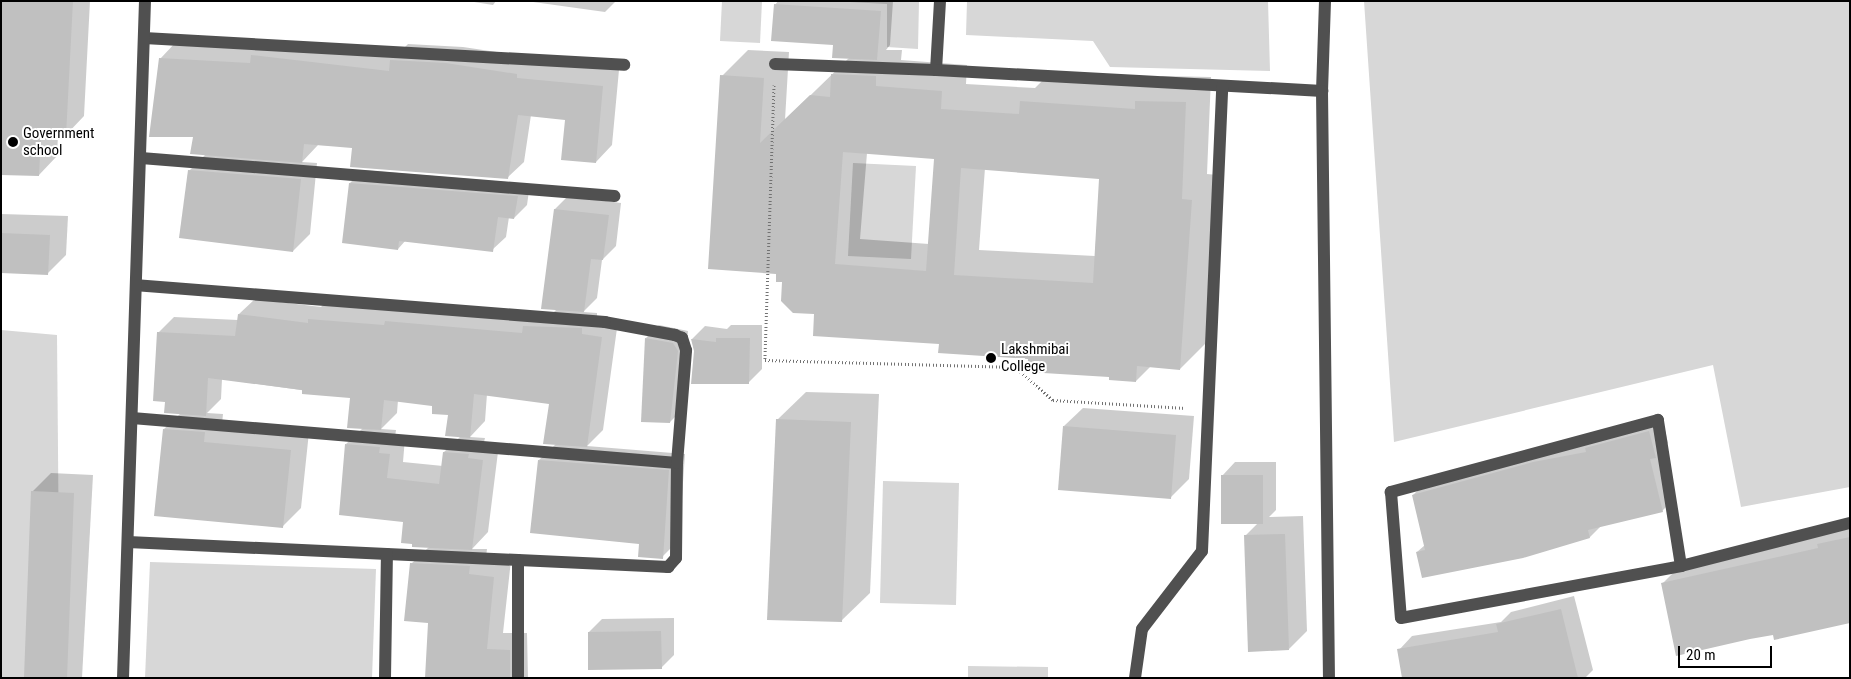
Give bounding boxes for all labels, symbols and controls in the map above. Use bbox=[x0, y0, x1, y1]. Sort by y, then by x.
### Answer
place label: Government school bbox=[23, 124, 94, 159]
marker: Government school bbox=[7, 136, 19, 148]
place label: Lakshmibai College bbox=[1001, 340, 1069, 375]
marker: Lakshmibai College bbox=[985, 352, 997, 364]
scale bar bbox=[1681, 636, 1775, 668]
text: 20 m bbox=[1686, 646, 1716, 664]

